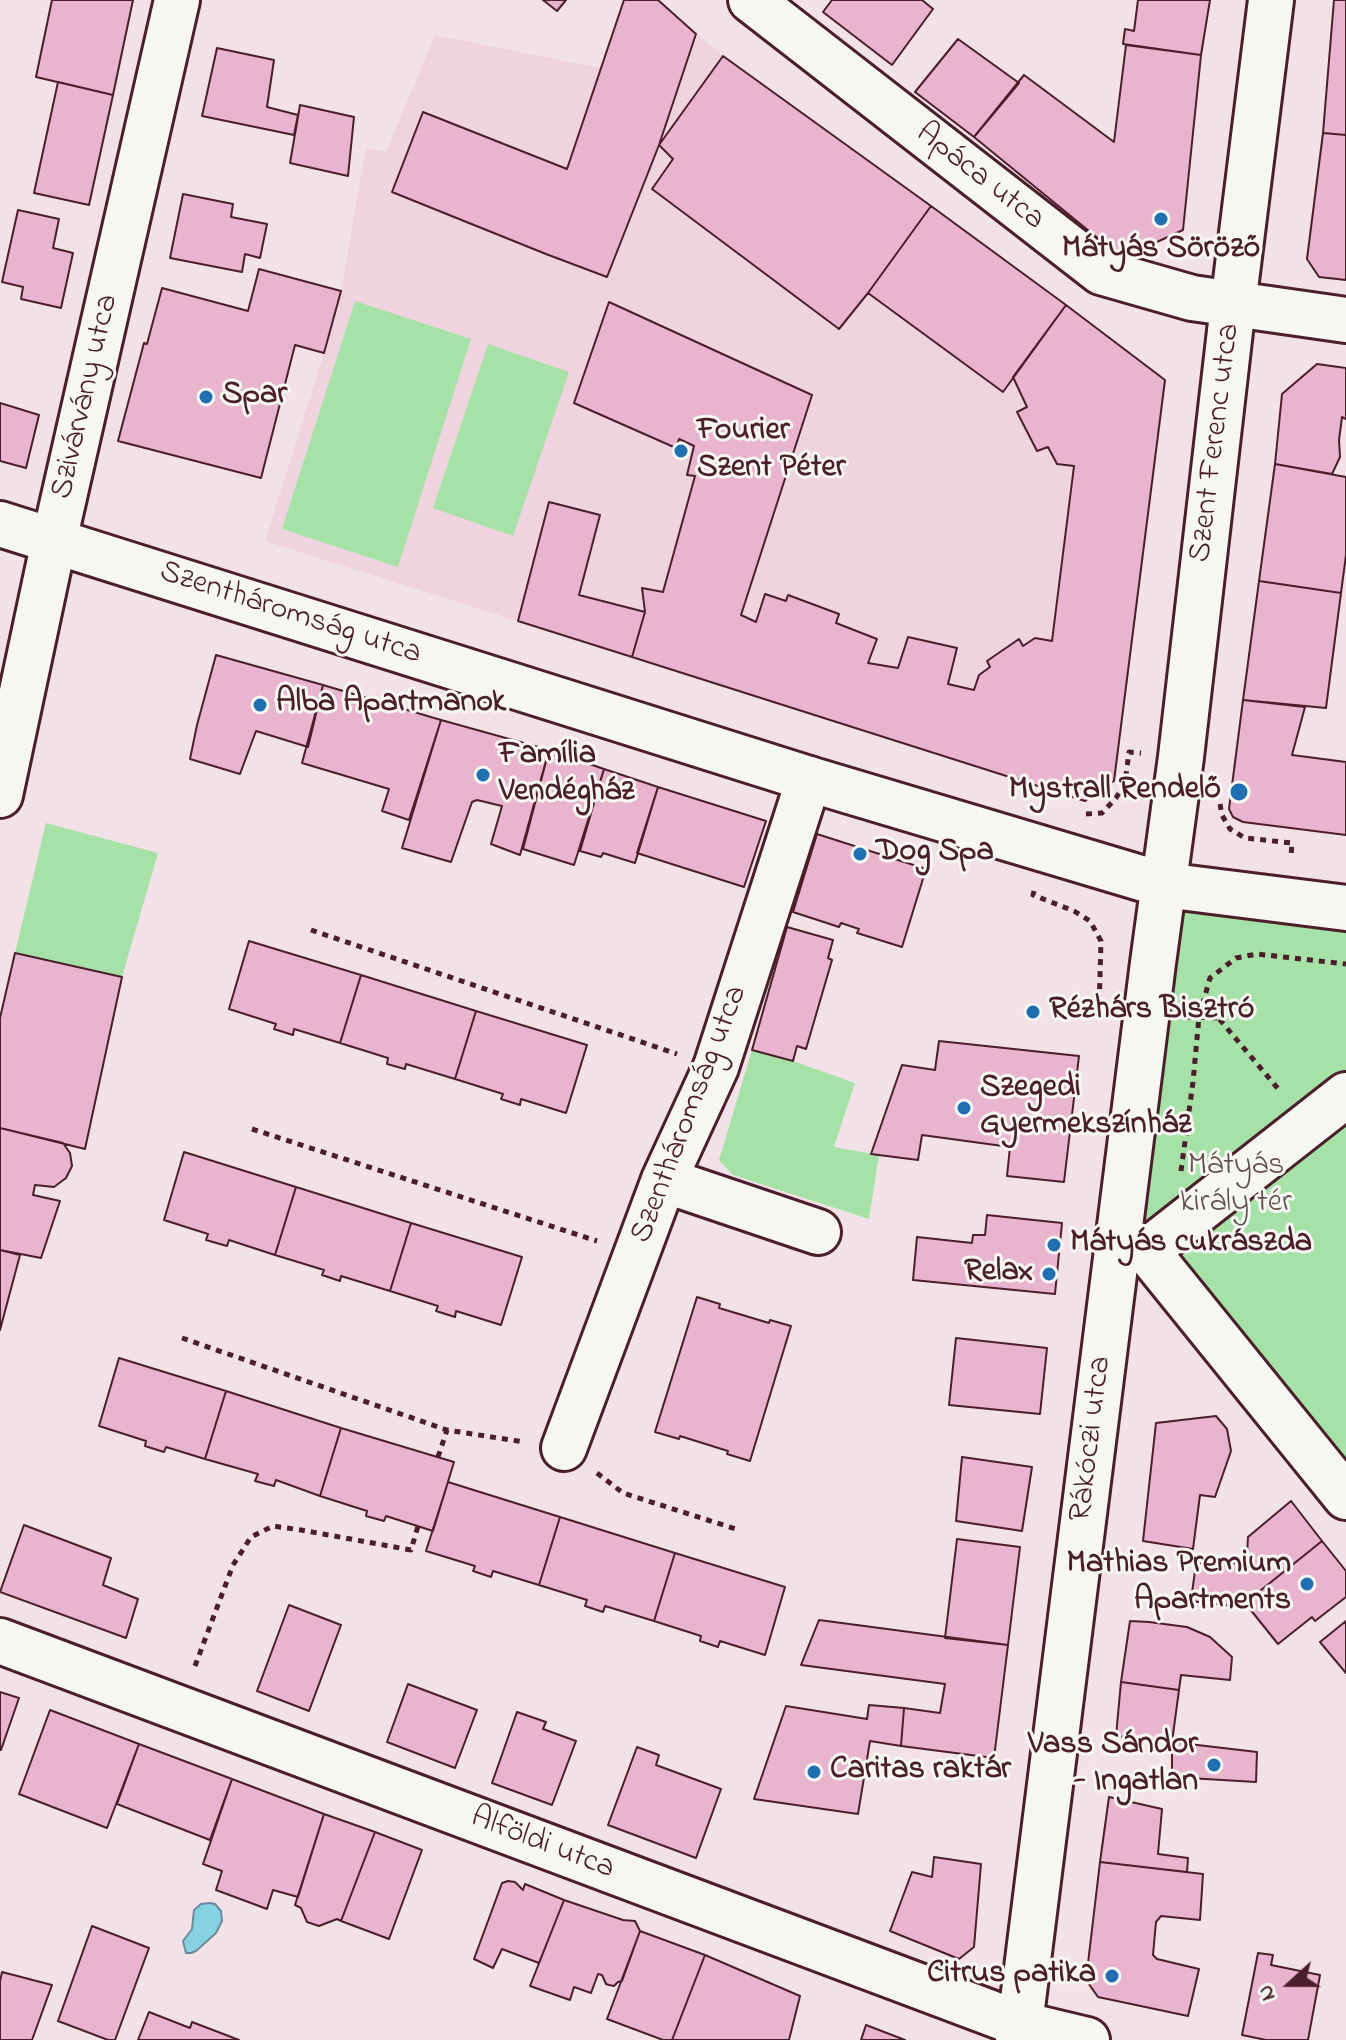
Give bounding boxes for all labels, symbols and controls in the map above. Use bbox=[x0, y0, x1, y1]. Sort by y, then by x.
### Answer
street label: Apáca utca bbox=[907, 116, 1051, 240]
marker: Mátyás Söröző bbox=[1152, 210, 1170, 228]
place label: Mátyás Söröző bbox=[1062, 232, 1260, 270]
street label: Szivárvány utca bbox=[45, 291, 129, 503]
street label: Szent Ferenc utca bbox=[1183, 321, 1251, 565]
place label: Spar bbox=[222, 378, 287, 416]
marker: Spar bbox=[197, 388, 215, 406]
place label: Fourier Szent Péter bbox=[697, 414, 846, 489]
marker: Fourier Szent Péter bbox=[672, 442, 690, 460]
street label: Szentháromság utca bbox=[154, 555, 426, 675]
place label: Alba Apartmanok bbox=[276, 686, 506, 724]
marker: Alba Apartmanok bbox=[251, 696, 269, 714]
place label: Família Vendégház bbox=[499, 738, 634, 813]
marker: Família Vendégház bbox=[474, 766, 492, 784]
place label: Mystrall Rendelő bbox=[1009, 773, 1221, 811]
marker: Mystrall Rendelő bbox=[1228, 781, 1250, 803]
place label: Dog Spa bbox=[876, 835, 994, 873]
marker: Dog Spa bbox=[851, 845, 869, 863]
street label: Szentháromság utca bbox=[624, 981, 758, 1249]
place label: Rézhárs Bisztró bbox=[1049, 993, 1254, 1031]
marker: Rézhárs Bisztró bbox=[1024, 1003, 1042, 1021]
place label: Szegedi Gyermekszínház bbox=[980, 1071, 1191, 1146]
marker: Szegedi Gyermekszínház bbox=[955, 1099, 973, 1117]
park label: Mátyás király tér bbox=[1180, 1149, 1292, 1224]
place label: Mátyás cukrászda bbox=[1070, 1226, 1312, 1264]
marker: Mátyás cukrászda bbox=[1045, 1236, 1063, 1254]
place label: Relax bbox=[964, 1255, 1033, 1293]
marker: Relax bbox=[1040, 1265, 1058, 1283]
street label: Rákóczi utca bbox=[1064, 1354, 1122, 1524]
place label: Mathias Premium Apartments bbox=[1067, 1547, 1291, 1622]
marker: Mathias Premium Apartments bbox=[1298, 1575, 1316, 1593]
place label: Vass Sándor - Ingatlan bbox=[1028, 1728, 1198, 1803]
place label: Caritas raktár bbox=[830, 1753, 1011, 1791]
marker: Vass Sándor - Ingatlan bbox=[1205, 1756, 1223, 1774]
marker: Caritas raktár bbox=[805, 1763, 823, 1781]
street label: Alföldi utca bbox=[465, 1800, 619, 1890]
north arrow bbox=[1250, 1944, 1330, 2024]
place label: Citrus patika bbox=[927, 1957, 1096, 1995]
marker: Citrus patika bbox=[1103, 1967, 1121, 1985]
text: N bbox=[1250, 1980, 1285, 2005]

